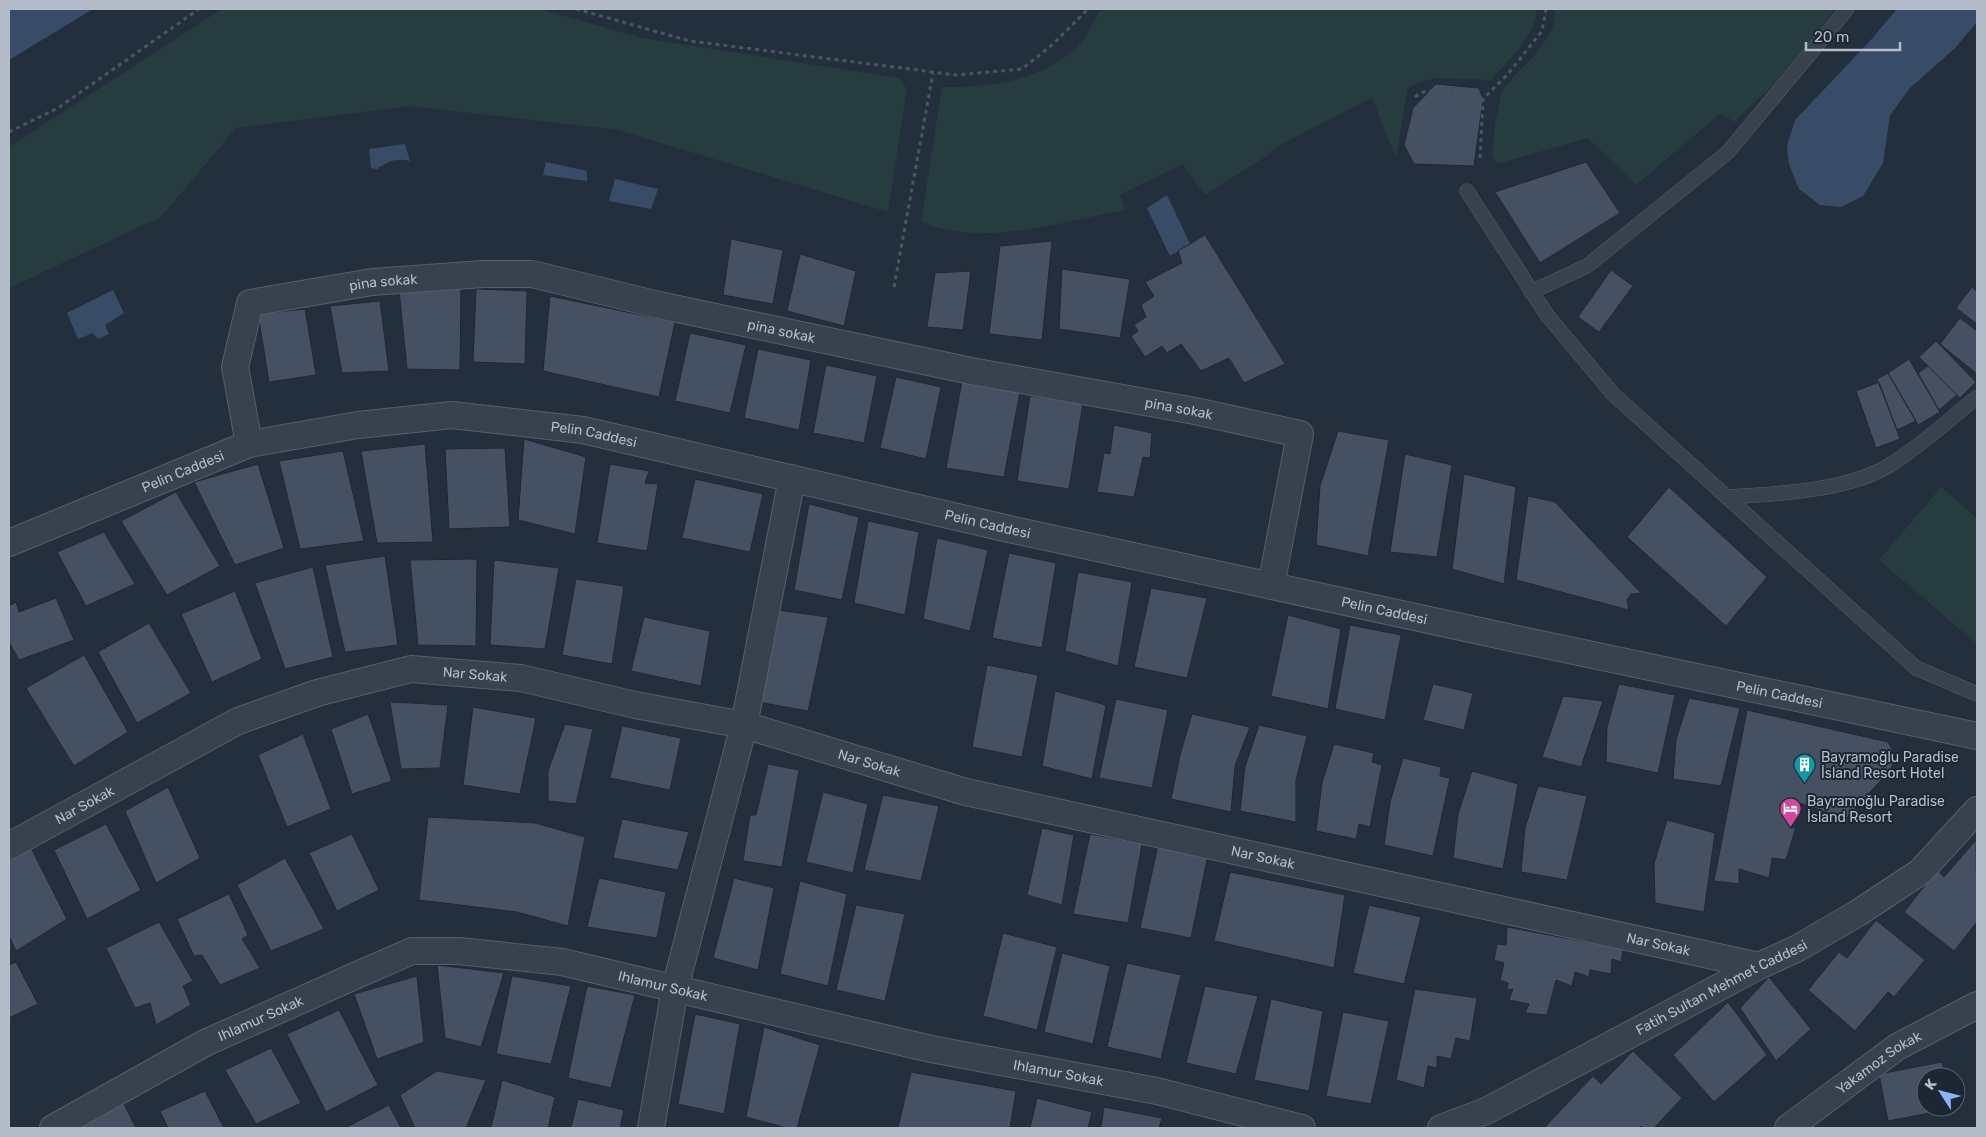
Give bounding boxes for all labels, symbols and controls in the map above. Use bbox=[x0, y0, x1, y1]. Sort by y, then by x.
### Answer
scale bar bbox=[1806, 20, 1900, 52]
text: 20 m bbox=[1814, 28, 1849, 46]
street label: pina sokak bbox=[348, 270, 419, 294]
street label: pina sokak bbox=[746, 315, 818, 346]
street label: pina sokak bbox=[1144, 394, 1215, 423]
street label: Pelin Caddesi bbox=[550, 418, 639, 451]
street label: Pelin Caddesi bbox=[139, 447, 227, 496]
street label: Pelin Caddesi bbox=[943, 506, 1032, 542]
street label: Pelin Caddesi bbox=[1340, 593, 1429, 628]
street label: Nar Sokak bbox=[442, 663, 509, 685]
street label: Pelin Caddesi bbox=[1735, 677, 1824, 712]
street label: Nar Sokak bbox=[836, 745, 904, 781]
place label: Bayramoğlu Paradise İsland Resort Hotel bbox=[1821, 749, 1959, 782]
building icon: Bayramoğlu Paradise İsland Resort Hotel bbox=[1793, 753, 1817, 784]
street label: Nar Sokak bbox=[52, 781, 118, 828]
place label: Bayramoğlu Paradise İsland Resort bbox=[1807, 793, 1945, 826]
hotel icon: Bayramoğlu Paradise İsland Resort bbox=[1779, 797, 1803, 828]
street label: Nar Sokak bbox=[1230, 842, 1297, 873]
street label: Nar Sokak bbox=[1625, 929, 1693, 959]
street label: Fatih Sultan Mehmet Caddesi bbox=[1633, 936, 1810, 1039]
street label: Ihlamur Sokak bbox=[616, 967, 710, 1005]
street label: Ihlamur Sokak bbox=[215, 991, 307, 1045]
street label: Yakamoz Sokak bbox=[1833, 1027, 1925, 1098]
street label: Ihlamur Sokak bbox=[1012, 1056, 1106, 1090]
north arrow bbox=[1916, 1067, 1966, 1117]
text: K bbox=[1921, 1075, 1941, 1093]

